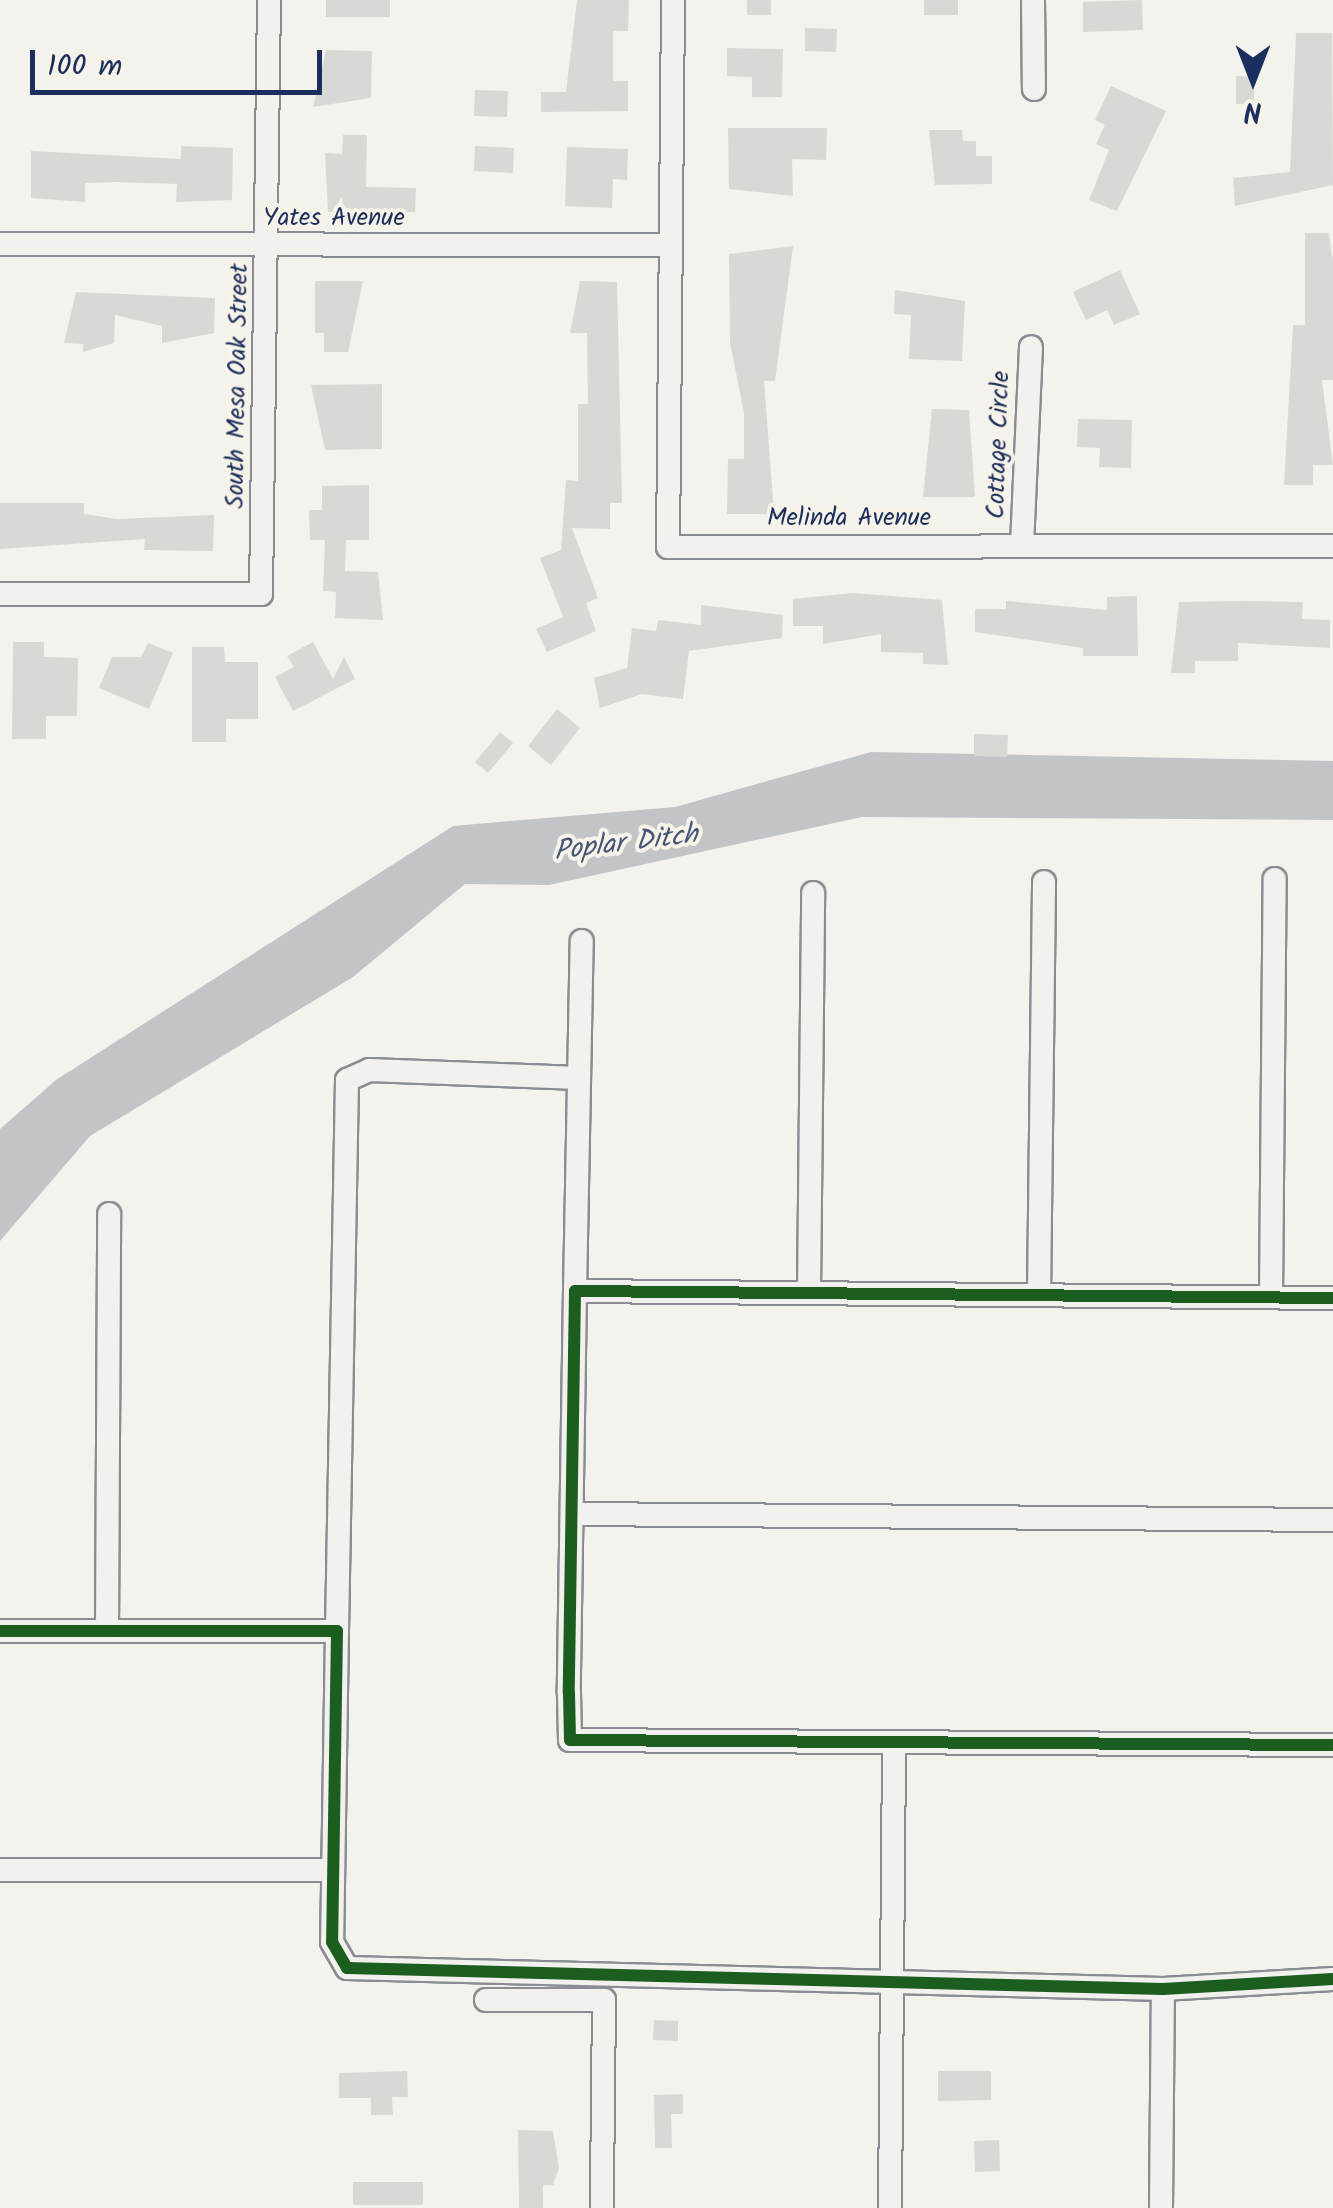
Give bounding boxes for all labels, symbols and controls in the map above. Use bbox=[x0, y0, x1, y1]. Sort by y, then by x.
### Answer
scale bar bbox=[35, 30, 328, 92]
north arrow bbox=[1203, 30, 1303, 130]
text: 100 m bbox=[47, 43, 122, 91]
text: N bbox=[1244, 88, 1262, 133]
street label: Yates Avenue bbox=[263, 203, 405, 233]
street label: South Mesa Oak Street bbox=[221, 263, 255, 509]
street label: Cottage Circle bbox=[981, 370, 1017, 520]
street label: Melinda Avenue bbox=[767, 503, 931, 533]
water label: Poplar Ditch bbox=[552, 819, 700, 869]

